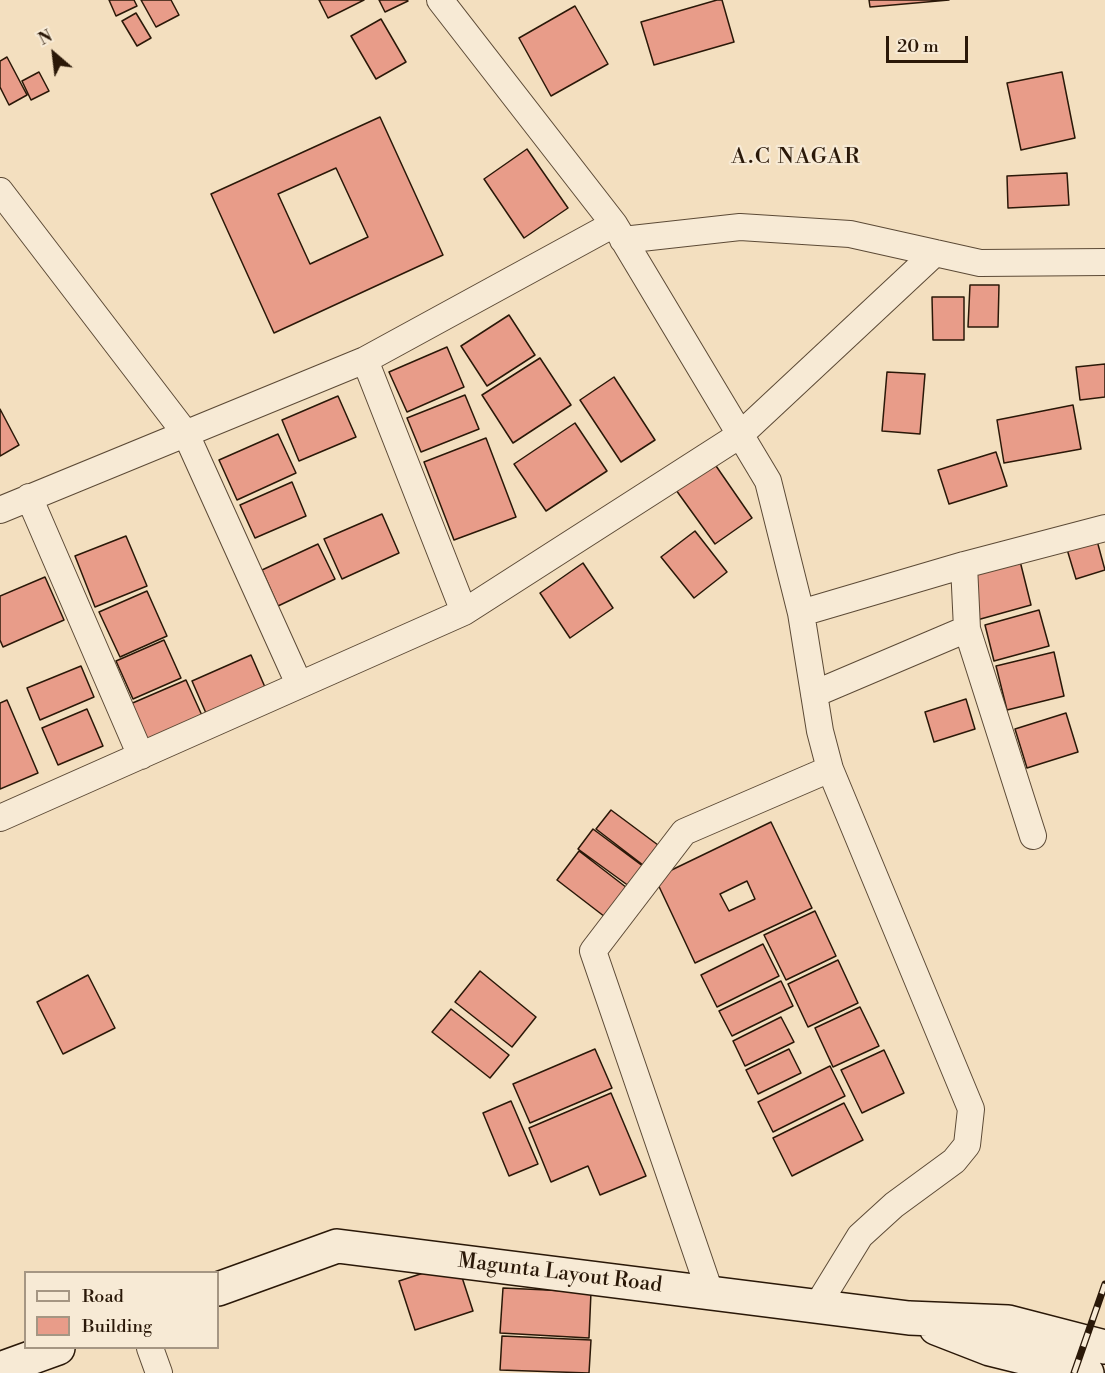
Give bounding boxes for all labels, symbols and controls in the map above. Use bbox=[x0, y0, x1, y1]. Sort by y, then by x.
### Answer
north arrow bbox=[24, 24, 84, 84]
scale bar bbox=[889, 24, 972, 62]
text: N bbox=[35, 26, 56, 50]
text: 20 m bbox=[897, 35, 939, 58]
district label: A.C NAGAR bbox=[731, 145, 861, 171]
street label: Magunta Layout Road bbox=[456, 1249, 664, 1299]
legend bbox=[24, 1271, 219, 1349]
text: Road bbox=[82, 1285, 124, 1308]
text: Building bbox=[82, 1315, 152, 1338]

